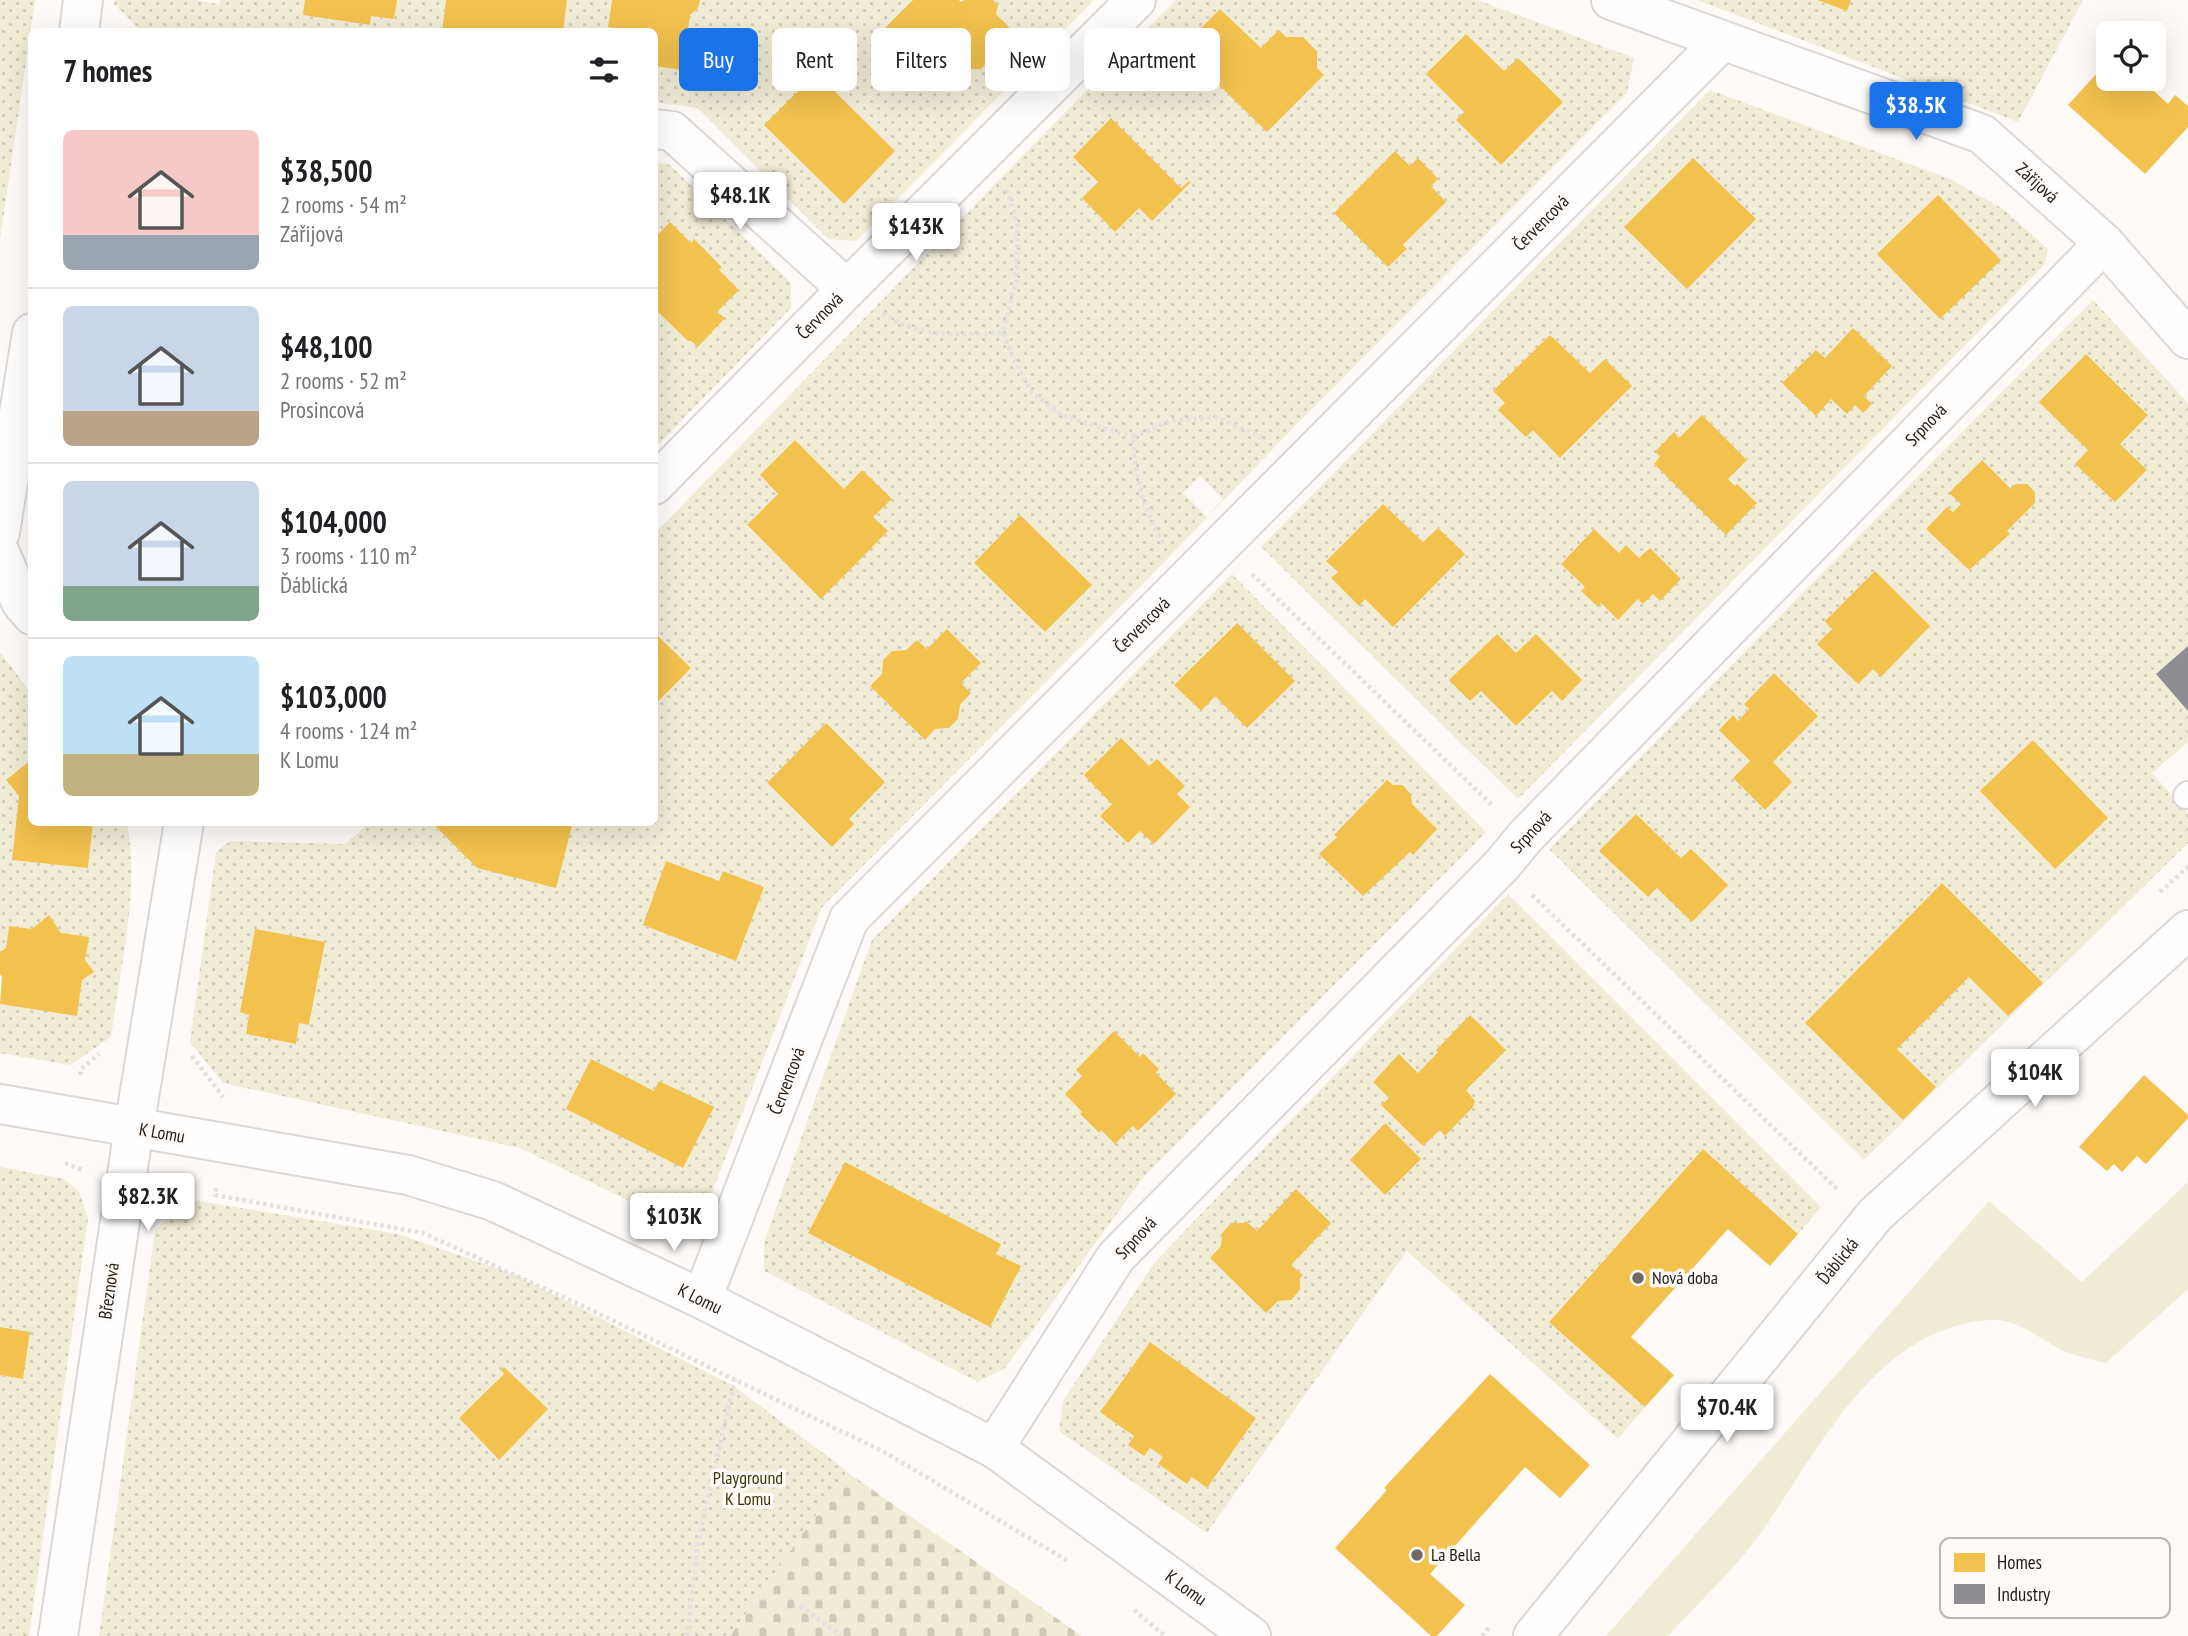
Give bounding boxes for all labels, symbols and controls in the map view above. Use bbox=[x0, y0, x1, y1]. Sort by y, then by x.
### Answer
map controls bbox=[2096, 21, 2166, 91]
button: locate bbox=[2096, 21, 2166, 91]
chip: Buy bbox=[679, 28, 758, 91]
chip: Rent bbox=[772, 28, 857, 91]
chip: Filters bbox=[871, 28, 971, 91]
chip: New bbox=[985, 28, 1070, 91]
chip: Apartment bbox=[1084, 28, 1220, 91]
text: 7 homes bbox=[63, 51, 152, 90]
icon: filters bbox=[585, 51, 623, 89]
pin: $38.5K bbox=[1859, 82, 1973, 142]
text: $38.5K bbox=[1886, 90, 1946, 119]
text: $38,500 bbox=[280, 151, 373, 190]
street label: Zářijová bbox=[2011, 157, 2063, 208]
icon: home bbox=[119, 158, 203, 242]
pin: $48.1K bbox=[683, 173, 797, 232]
text: $48.1K bbox=[710, 180, 770, 209]
text: 2 rooms · 54 m² bbox=[280, 190, 407, 219]
street label: Červencová bbox=[1508, 190, 1574, 256]
pin: $143K bbox=[867, 204, 965, 263]
text: $143K bbox=[888, 211, 944, 240]
text: Zářijová bbox=[280, 219, 343, 248]
street label: Červnová bbox=[792, 287, 848, 344]
text: $48,100 bbox=[280, 327, 373, 366]
icon: home bbox=[119, 334, 203, 418]
text: 2 rooms · 52 m² bbox=[280, 366, 407, 395]
text: Prosincová bbox=[280, 395, 364, 424]
street label: Srpnová bbox=[1900, 399, 1951, 451]
text: $104,000 bbox=[280, 502, 387, 541]
icon: home bbox=[119, 509, 203, 593]
text: 3 rooms · 110 m² bbox=[280, 541, 417, 570]
text: Ďáblická bbox=[280, 570, 348, 599]
street label: Červencová bbox=[1109, 592, 1175, 658]
text: $103,000 bbox=[280, 677, 387, 716]
icon: home bbox=[119, 684, 203, 768]
text: 4 rooms · 124 m² bbox=[280, 716, 417, 745]
text: K Lomu bbox=[280, 745, 339, 774]
street label: Srpnová bbox=[1505, 805, 1556, 858]
street label: Červencová bbox=[763, 1044, 810, 1118]
pin: $104K bbox=[1986, 1050, 2084, 1109]
text: $104K bbox=[2007, 1057, 2063, 1086]
street label: K Lomu bbox=[137, 1117, 187, 1148]
pin: $82.3K bbox=[91, 1174, 205, 1233]
text: $82.3K bbox=[118, 1181, 178, 1210]
pin: $103K bbox=[625, 1194, 723, 1253]
text: $103K bbox=[646, 1201, 702, 1230]
street label: Srpnová bbox=[1110, 1211, 1161, 1264]
street label: Ďáblická bbox=[1812, 1233, 1863, 1289]
street label: Březnová bbox=[93, 1261, 124, 1321]
place label: Nová doba bbox=[1652, 1266, 1718, 1289]
marker: Nová doba bbox=[1630, 1270, 1646, 1286]
street label: K Lomu bbox=[674, 1278, 726, 1319]
pin: $70.4K bbox=[1670, 1384, 1784, 1444]
text: $70.4K bbox=[1697, 1392, 1757, 1421]
park label: Playground K Lomu bbox=[713, 1466, 783, 1510]
legend bbox=[1940, 1538, 2170, 1618]
place label: La Bella bbox=[1431, 1543, 1481, 1566]
marker: La Bella bbox=[1409, 1547, 1425, 1563]
text: Homes bbox=[1997, 1550, 2042, 1574]
street label: K Lomu bbox=[1161, 1565, 1212, 1610]
text: Industry bbox=[1997, 1582, 2051, 1606]

